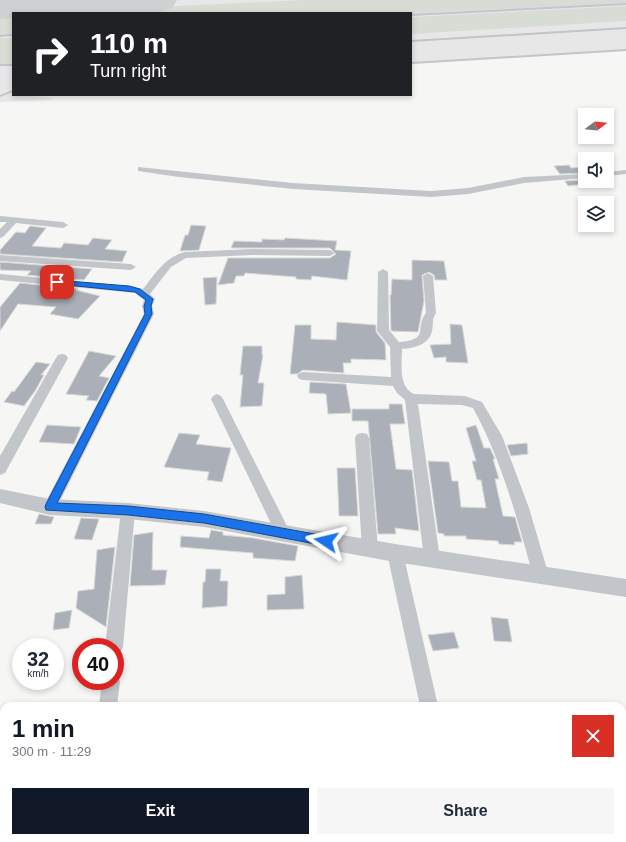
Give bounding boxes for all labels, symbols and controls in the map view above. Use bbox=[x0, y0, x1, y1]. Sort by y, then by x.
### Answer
icon: right bbox=[24, 28, 76, 80]
text: 110 m bbox=[90, 28, 168, 59]
text: Turn right bbox=[90, 61, 166, 81]
north arrow bbox=[578, 108, 614, 144]
map controls bbox=[578, 108, 614, 232]
button: sound bbox=[578, 152, 614, 188]
button: layers bbox=[578, 196, 614, 232]
pin bbox=[40, 265, 74, 299]
icon: arrive bbox=[46, 271, 68, 293]
position arrow bbox=[305, 520, 347, 562]
speed limit sign: 40 bbox=[72, 638, 124, 690]
text: 32 bbox=[27, 648, 49, 670]
text: km/h bbox=[27, 668, 49, 679]
text: 1 min bbox=[12, 715, 75, 742]
button: close bbox=[572, 715, 614, 757]
text: 300 m · 11:29 bbox=[12, 744, 91, 759]
button: Exit bbox=[12, 788, 309, 834]
button: Share bbox=[317, 788, 614, 834]

